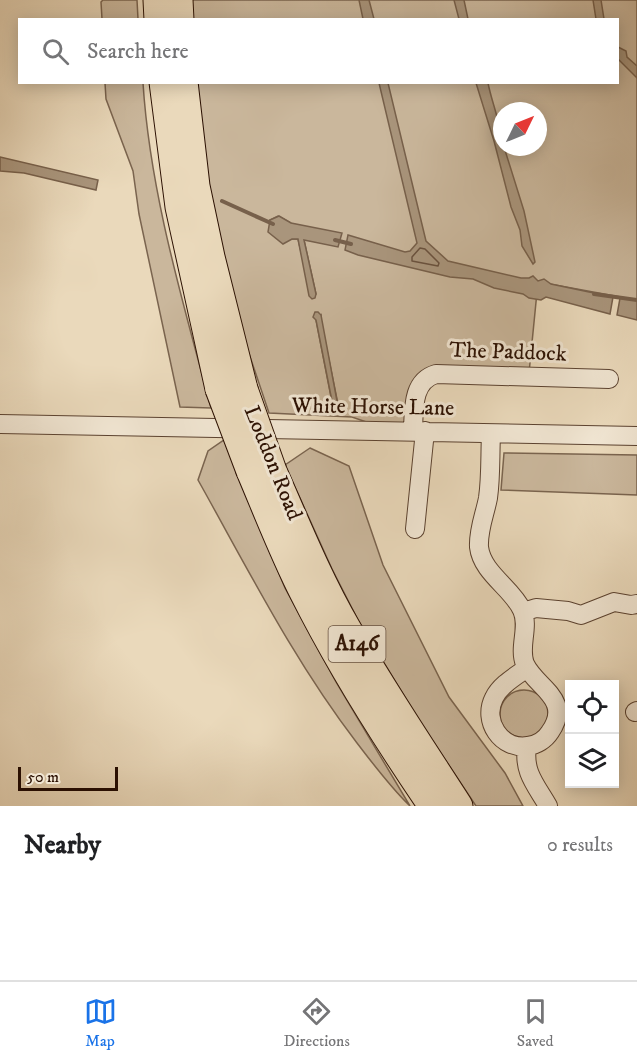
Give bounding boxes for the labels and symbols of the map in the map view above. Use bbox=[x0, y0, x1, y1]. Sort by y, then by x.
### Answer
north arrow bbox=[493, 102, 547, 156]
street label: The Paddock bbox=[449, 336, 567, 368]
street label: White Horse Lane bbox=[290, 392, 455, 422]
street label: Loddon Road bbox=[238, 402, 308, 524]
road number: A146 bbox=[328, 626, 386, 662]
scale bar bbox=[18, 764, 118, 792]

